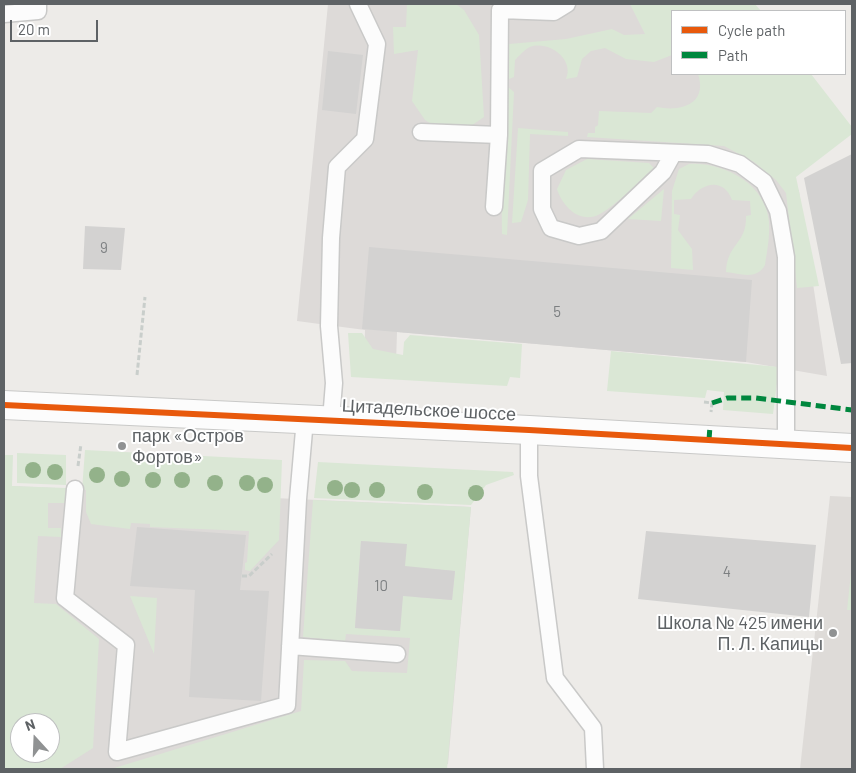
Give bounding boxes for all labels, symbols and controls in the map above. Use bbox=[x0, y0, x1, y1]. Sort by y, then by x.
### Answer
scale bar bbox=[12, 10, 100, 42]
legend bbox=[671, 10, 846, 75]
text: 20 m bbox=[18, 20, 50, 38]
text: Cycle path bbox=[718, 21, 785, 39]
text: Path bbox=[718, 46, 748, 64]
house number: 9 bbox=[100, 239, 108, 257]
house number: 5 bbox=[553, 303, 561, 321]
street label: Цитадельское шоссе bbox=[341, 395, 517, 425]
place label: парк «Остров Фортов» bbox=[132, 425, 244, 468]
marker: парк «Остров Фортов» bbox=[116, 440, 128, 452]
house number: 4 bbox=[723, 563, 731, 581]
house number: 10 bbox=[374, 577, 388, 595]
place label: Школа № 425 имени П. Л. Капицы bbox=[657, 612, 823, 654]
marker: Школа № 425 имени П. Л. Капицы bbox=[827, 627, 839, 639]
north arrow bbox=[10, 713, 60, 763]
text: N bbox=[23, 715, 37, 734]

